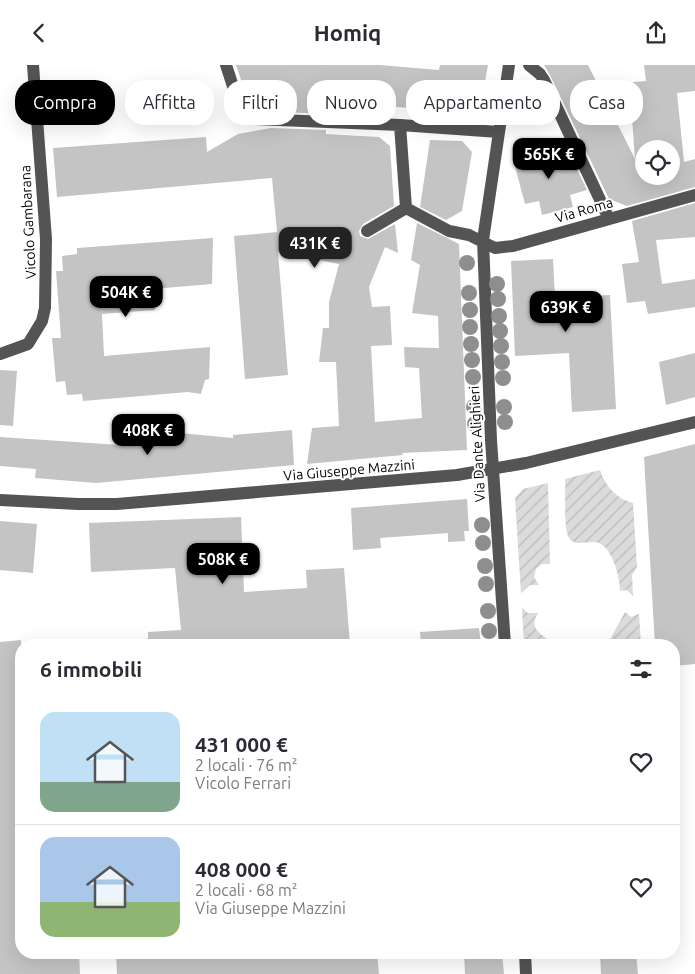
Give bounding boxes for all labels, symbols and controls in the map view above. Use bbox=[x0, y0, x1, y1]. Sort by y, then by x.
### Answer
icon: back bbox=[25, 19, 53, 47]
icon: share bbox=[642, 19, 670, 47]
text: Homiq bbox=[314, 20, 381, 45]
chip: Compra bbox=[15, 80, 115, 125]
chip: Affitta bbox=[125, 80, 214, 125]
chip: Filtri bbox=[224, 80, 297, 125]
chip: Nuovo bbox=[307, 80, 396, 125]
chip: Appartamento bbox=[406, 80, 560, 125]
chip: Casa bbox=[570, 80, 643, 125]
pin: 565K € bbox=[508, 137, 590, 180]
map controls bbox=[635, 140, 680, 185]
button: locate bbox=[635, 140, 680, 185]
text: 565K € bbox=[524, 145, 574, 163]
street label: Vicolo Gambarana bbox=[17, 165, 39, 279]
street label: Via Roma bbox=[553, 194, 615, 226]
pin: 431K € bbox=[274, 227, 356, 269]
text: 431K € bbox=[290, 234, 340, 252]
pin: 504K € bbox=[85, 275, 167, 318]
text: 504K € bbox=[101, 283, 151, 301]
pin: 639K € bbox=[525, 291, 607, 333]
text: 639K € bbox=[541, 298, 591, 316]
street label: Via Dante Alighieri bbox=[466, 385, 488, 503]
pin: 408K € bbox=[107, 413, 189, 456]
text: 408K € bbox=[123, 421, 173, 439]
street label: Via Giuseppe Mazzini bbox=[283, 456, 415, 484]
pin: 508K € bbox=[182, 543, 264, 585]
text: 508K € bbox=[198, 550, 248, 568]
icon: filters bbox=[627, 655, 655, 683]
text: 6 immobili bbox=[40, 657, 142, 681]
icon: home bbox=[80, 732, 140, 792]
text: 431 000 € bbox=[195, 732, 288, 756]
icon: heart bbox=[627, 748, 655, 776]
text: 2 locali · 76 m² bbox=[195, 756, 297, 774]
text: Vicolo Ferrari bbox=[195, 774, 291, 792]
icon: home bbox=[80, 857, 140, 917]
text: 408 000 € bbox=[195, 857, 288, 881]
icon: heart bbox=[627, 873, 655, 901]
text: 2 locali · 68 m² bbox=[195, 881, 297, 899]
text: Via Giuseppe Mazzini bbox=[195, 899, 346, 917]

